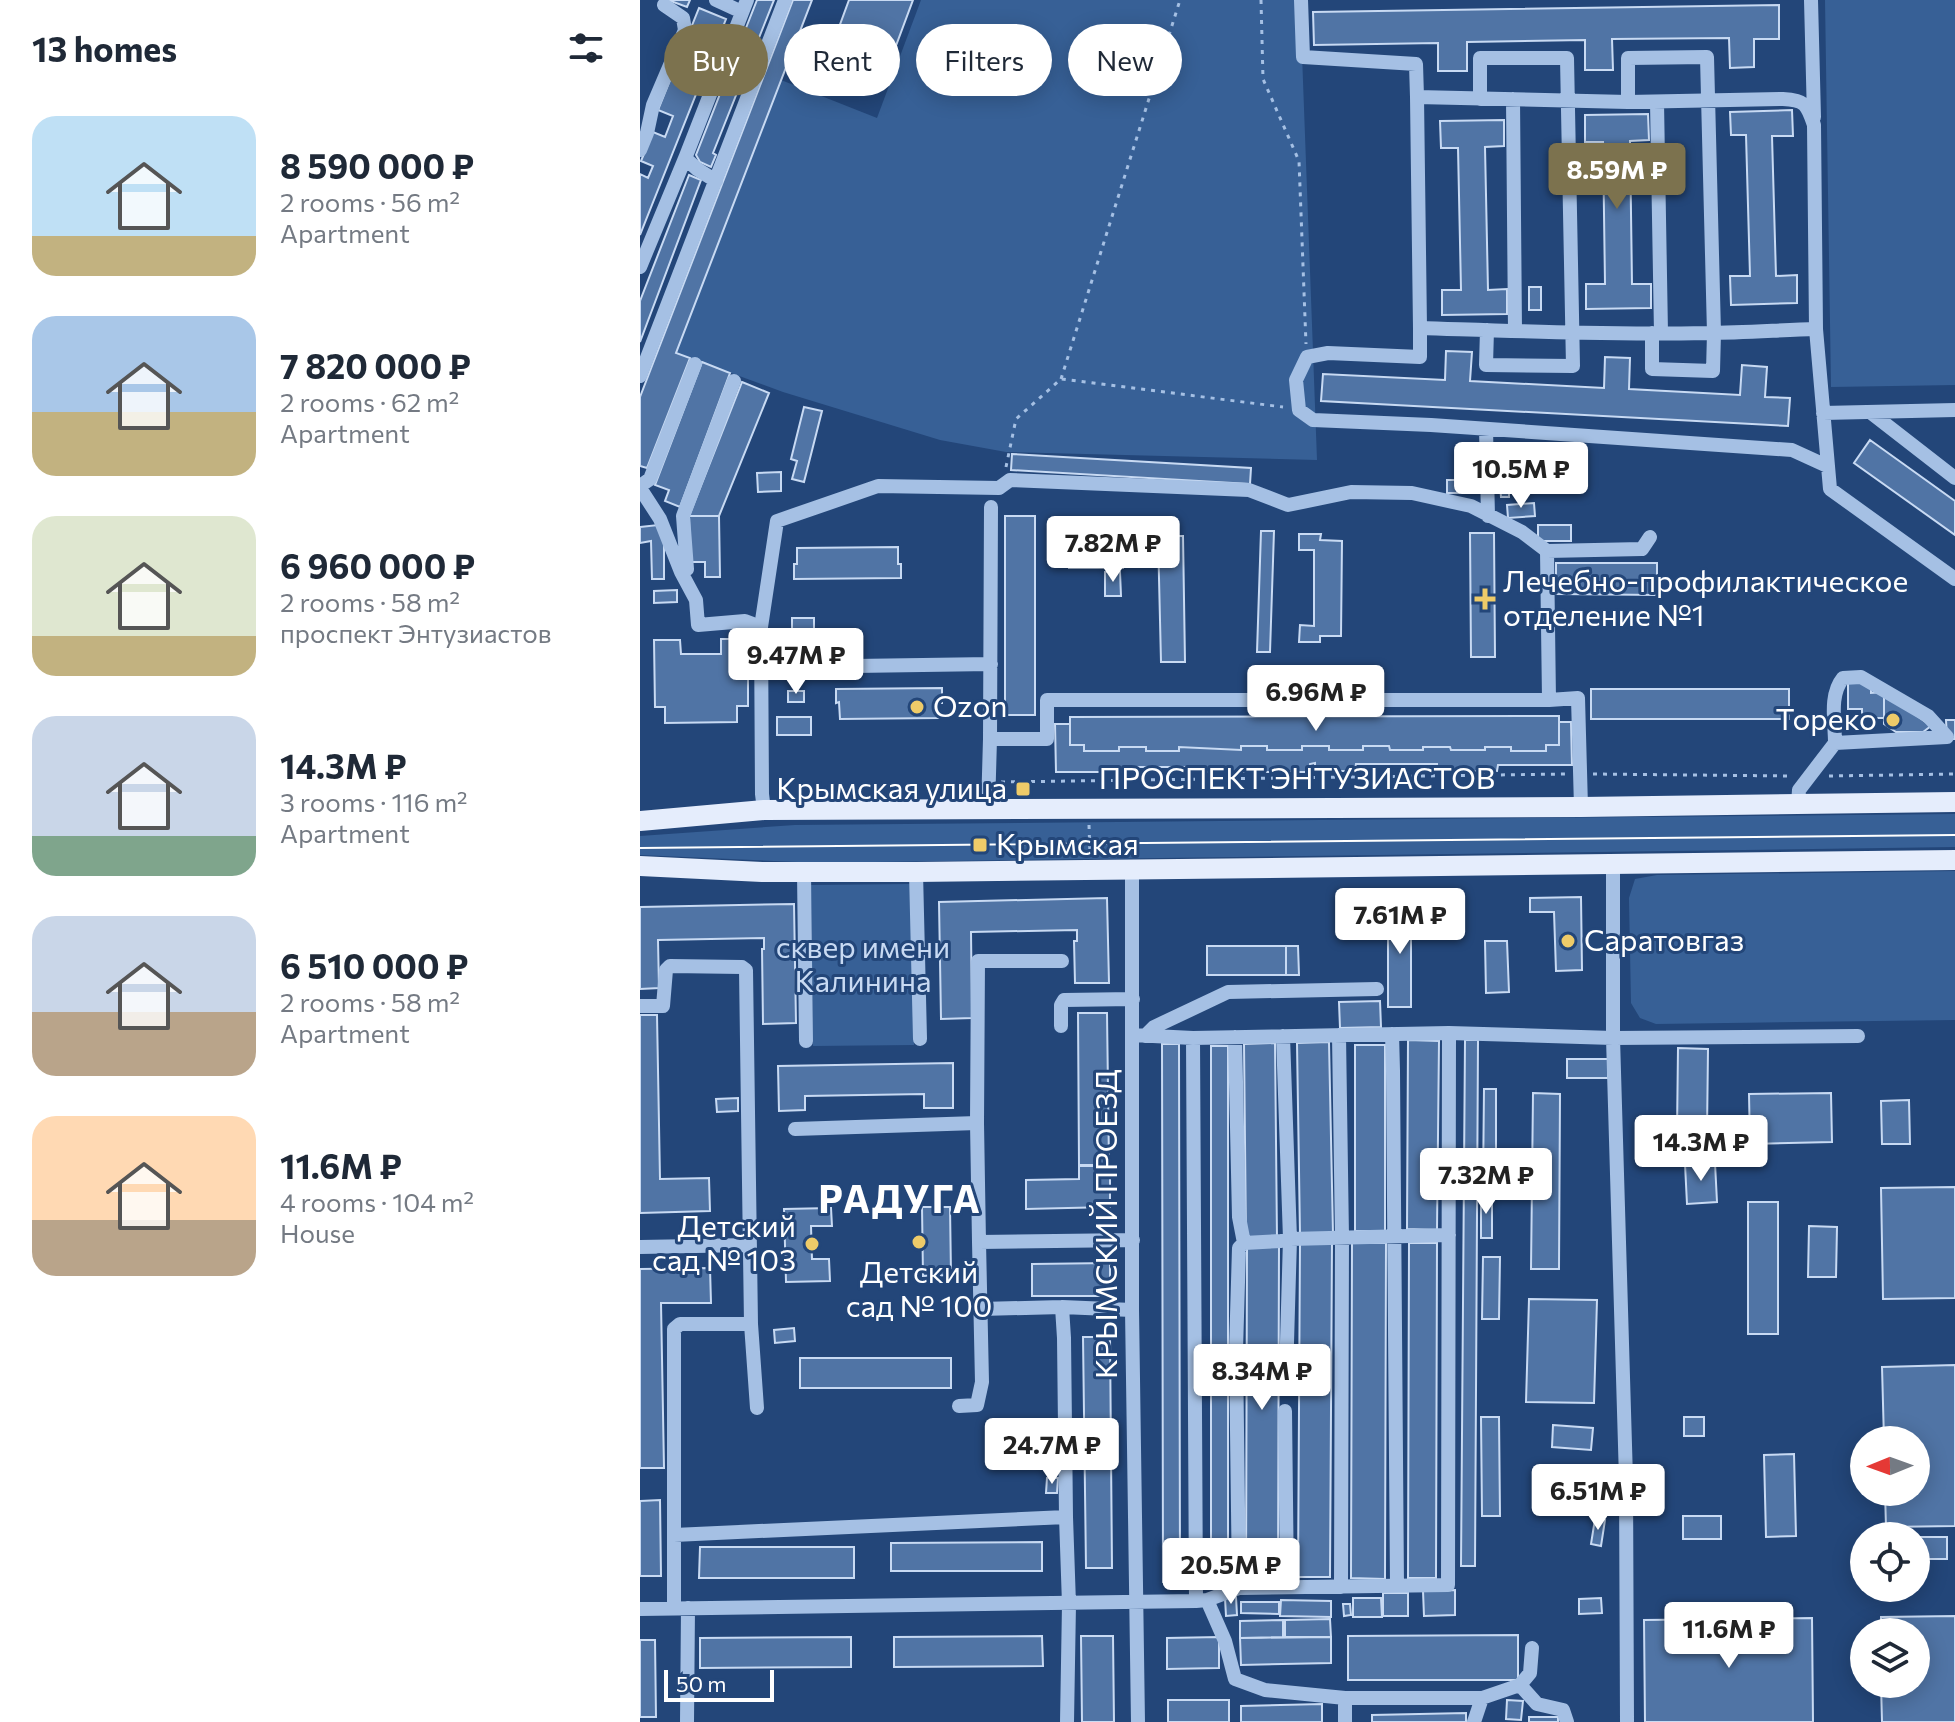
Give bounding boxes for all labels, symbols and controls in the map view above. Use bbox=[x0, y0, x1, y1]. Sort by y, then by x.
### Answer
chip: Buy bbox=[664, 24, 768, 96]
chip: Rent bbox=[784, 24, 900, 96]
chip: Filters bbox=[916, 24, 1052, 96]
chip: New bbox=[1068, 24, 1182, 96]
icon: filters bbox=[564, 26, 608, 70]
text: 13 homes bbox=[32, 27, 177, 69]
pin: 8.59M ₽ bbox=[1543, 143, 1691, 211]
text: 8 590 000 ₽ bbox=[280, 144, 474, 186]
icon: home bbox=[96, 148, 192, 244]
text: 8.59M ₽ bbox=[1567, 153, 1667, 184]
text: 2 rooms · 56 m² bbox=[280, 186, 460, 217]
text: Apartment bbox=[280, 217, 410, 248]
text: 7 820 000 ₽ bbox=[280, 344, 471, 386]
icon: home bbox=[96, 348, 192, 444]
text: 2 rooms · 62 m² bbox=[280, 386, 459, 417]
text: Apartment bbox=[280, 417, 410, 448]
pin: 10.5M ₽ bbox=[1447, 442, 1595, 510]
text: 10.5M ₽ bbox=[1472, 452, 1570, 483]
pin: 7.82M ₽ bbox=[1039, 516, 1187, 584]
text: 7.82M ₽ bbox=[1065, 526, 1161, 557]
text: 6 960 000 ₽ bbox=[280, 544, 475, 586]
icon: home bbox=[96, 548, 192, 644]
place label: Лечебно-профилактическое отделение №1 bbox=[1503, 561, 1908, 632]
text: 2 rooms · 58 m² bbox=[280, 586, 460, 617]
marker: Лечебно-профилактическое отделение №1 bbox=[1474, 588, 1496, 610]
text: проспект Энтузиастов bbox=[280, 617, 552, 648]
pin: 9.47M ₽ bbox=[722, 628, 870, 696]
text: 9.47M ₽ bbox=[746, 638, 846, 669]
pin: 6.96M ₽ bbox=[1242, 665, 1390, 733]
text: 6.96M ₽ bbox=[1265, 675, 1367, 706]
place label: Ozon bbox=[933, 686, 1008, 723]
marker: Ozon bbox=[908, 698, 926, 716]
place label: Тореко bbox=[1776, 699, 1877, 736]
marker: Тореко bbox=[1884, 711, 1902, 729]
text: 14.3M ₽ bbox=[280, 744, 407, 786]
icon: home bbox=[96, 748, 192, 844]
street label: ПРОСПЕКТ ЭНТУЗИАСТОВ bbox=[1099, 758, 1495, 795]
place label: Крымская улица bbox=[776, 768, 1007, 805]
marker: Крымская улица bbox=[1014, 780, 1032, 798]
text: 3 rooms · 116 m² bbox=[280, 786, 468, 817]
text: Apartment bbox=[280, 817, 410, 848]
place label: Крымская bbox=[996, 824, 1139, 861]
marker: Крымская bbox=[971, 836, 989, 854]
pin: 7.61M ₽ bbox=[1326, 888, 1474, 956]
text: 7.61M ₽ bbox=[1353, 898, 1447, 929]
place label: Саратовгаз bbox=[1584, 920, 1744, 957]
park label: сквер имени Калинина bbox=[776, 927, 950, 998]
marker: Саратовгаз bbox=[1559, 932, 1577, 950]
text: 6 510 000 ₽ bbox=[280, 944, 468, 986]
icon: home bbox=[96, 948, 192, 1044]
text: 2 rooms · 58 m² bbox=[280, 986, 460, 1017]
text: Apartment bbox=[280, 1017, 410, 1048]
street label: КРЫМСКИЙ ПРОЕЗД bbox=[1086, 1069, 1123, 1379]
pin: 14.3M ₽ bbox=[1627, 1115, 1775, 1183]
text: 14.3M ₽ bbox=[1653, 1125, 1749, 1156]
text: 11.6M ₽ bbox=[280, 1144, 402, 1186]
icon: home bbox=[96, 1148, 192, 1244]
pin: 7.32M ₽ bbox=[1412, 1148, 1560, 1216]
text: 7.32M ₽ bbox=[1438, 1158, 1534, 1189]
district label: РАДУГА bbox=[818, 1174, 982, 1221]
text: 4 rooms · 104 m² bbox=[280, 1186, 474, 1217]
place label: Детский сад № 103 bbox=[652, 1206, 796, 1277]
text: House bbox=[280, 1217, 355, 1248]
marker: Детский сад № 100 bbox=[910, 1233, 928, 1251]
marker: Детский сад № 103 bbox=[803, 1235, 821, 1253]
place label: Детский сад № 100 bbox=[846, 1252, 992, 1323]
pin: 8.34M ₽ bbox=[1188, 1344, 1336, 1412]
text: 8.34M ₽ bbox=[1212, 1354, 1312, 1385]
pin: 24.7M ₽ bbox=[978, 1418, 1126, 1486]
north arrow bbox=[1850, 1426, 1930, 1506]
map controls bbox=[1850, 1426, 1930, 1698]
text: 24.7M ₽ bbox=[1003, 1428, 1101, 1459]
pin: 6.51M ₽ bbox=[1524, 1464, 1672, 1532]
text: 6.51M ₽ bbox=[1550, 1474, 1646, 1505]
button: locate bbox=[1850, 1522, 1930, 1602]
pin: 20.5M ₽ bbox=[1157, 1538, 1305, 1606]
text: 20.5M ₽ bbox=[1181, 1548, 1281, 1579]
pin: 11.6M ₽ bbox=[1655, 1602, 1803, 1670]
text: 11.6M ₽ bbox=[1682, 1612, 1776, 1643]
button: layers bbox=[1850, 1618, 1930, 1698]
scale bar bbox=[664, 1666, 774, 1702]
text: 50 m bbox=[676, 1670, 726, 1697]

